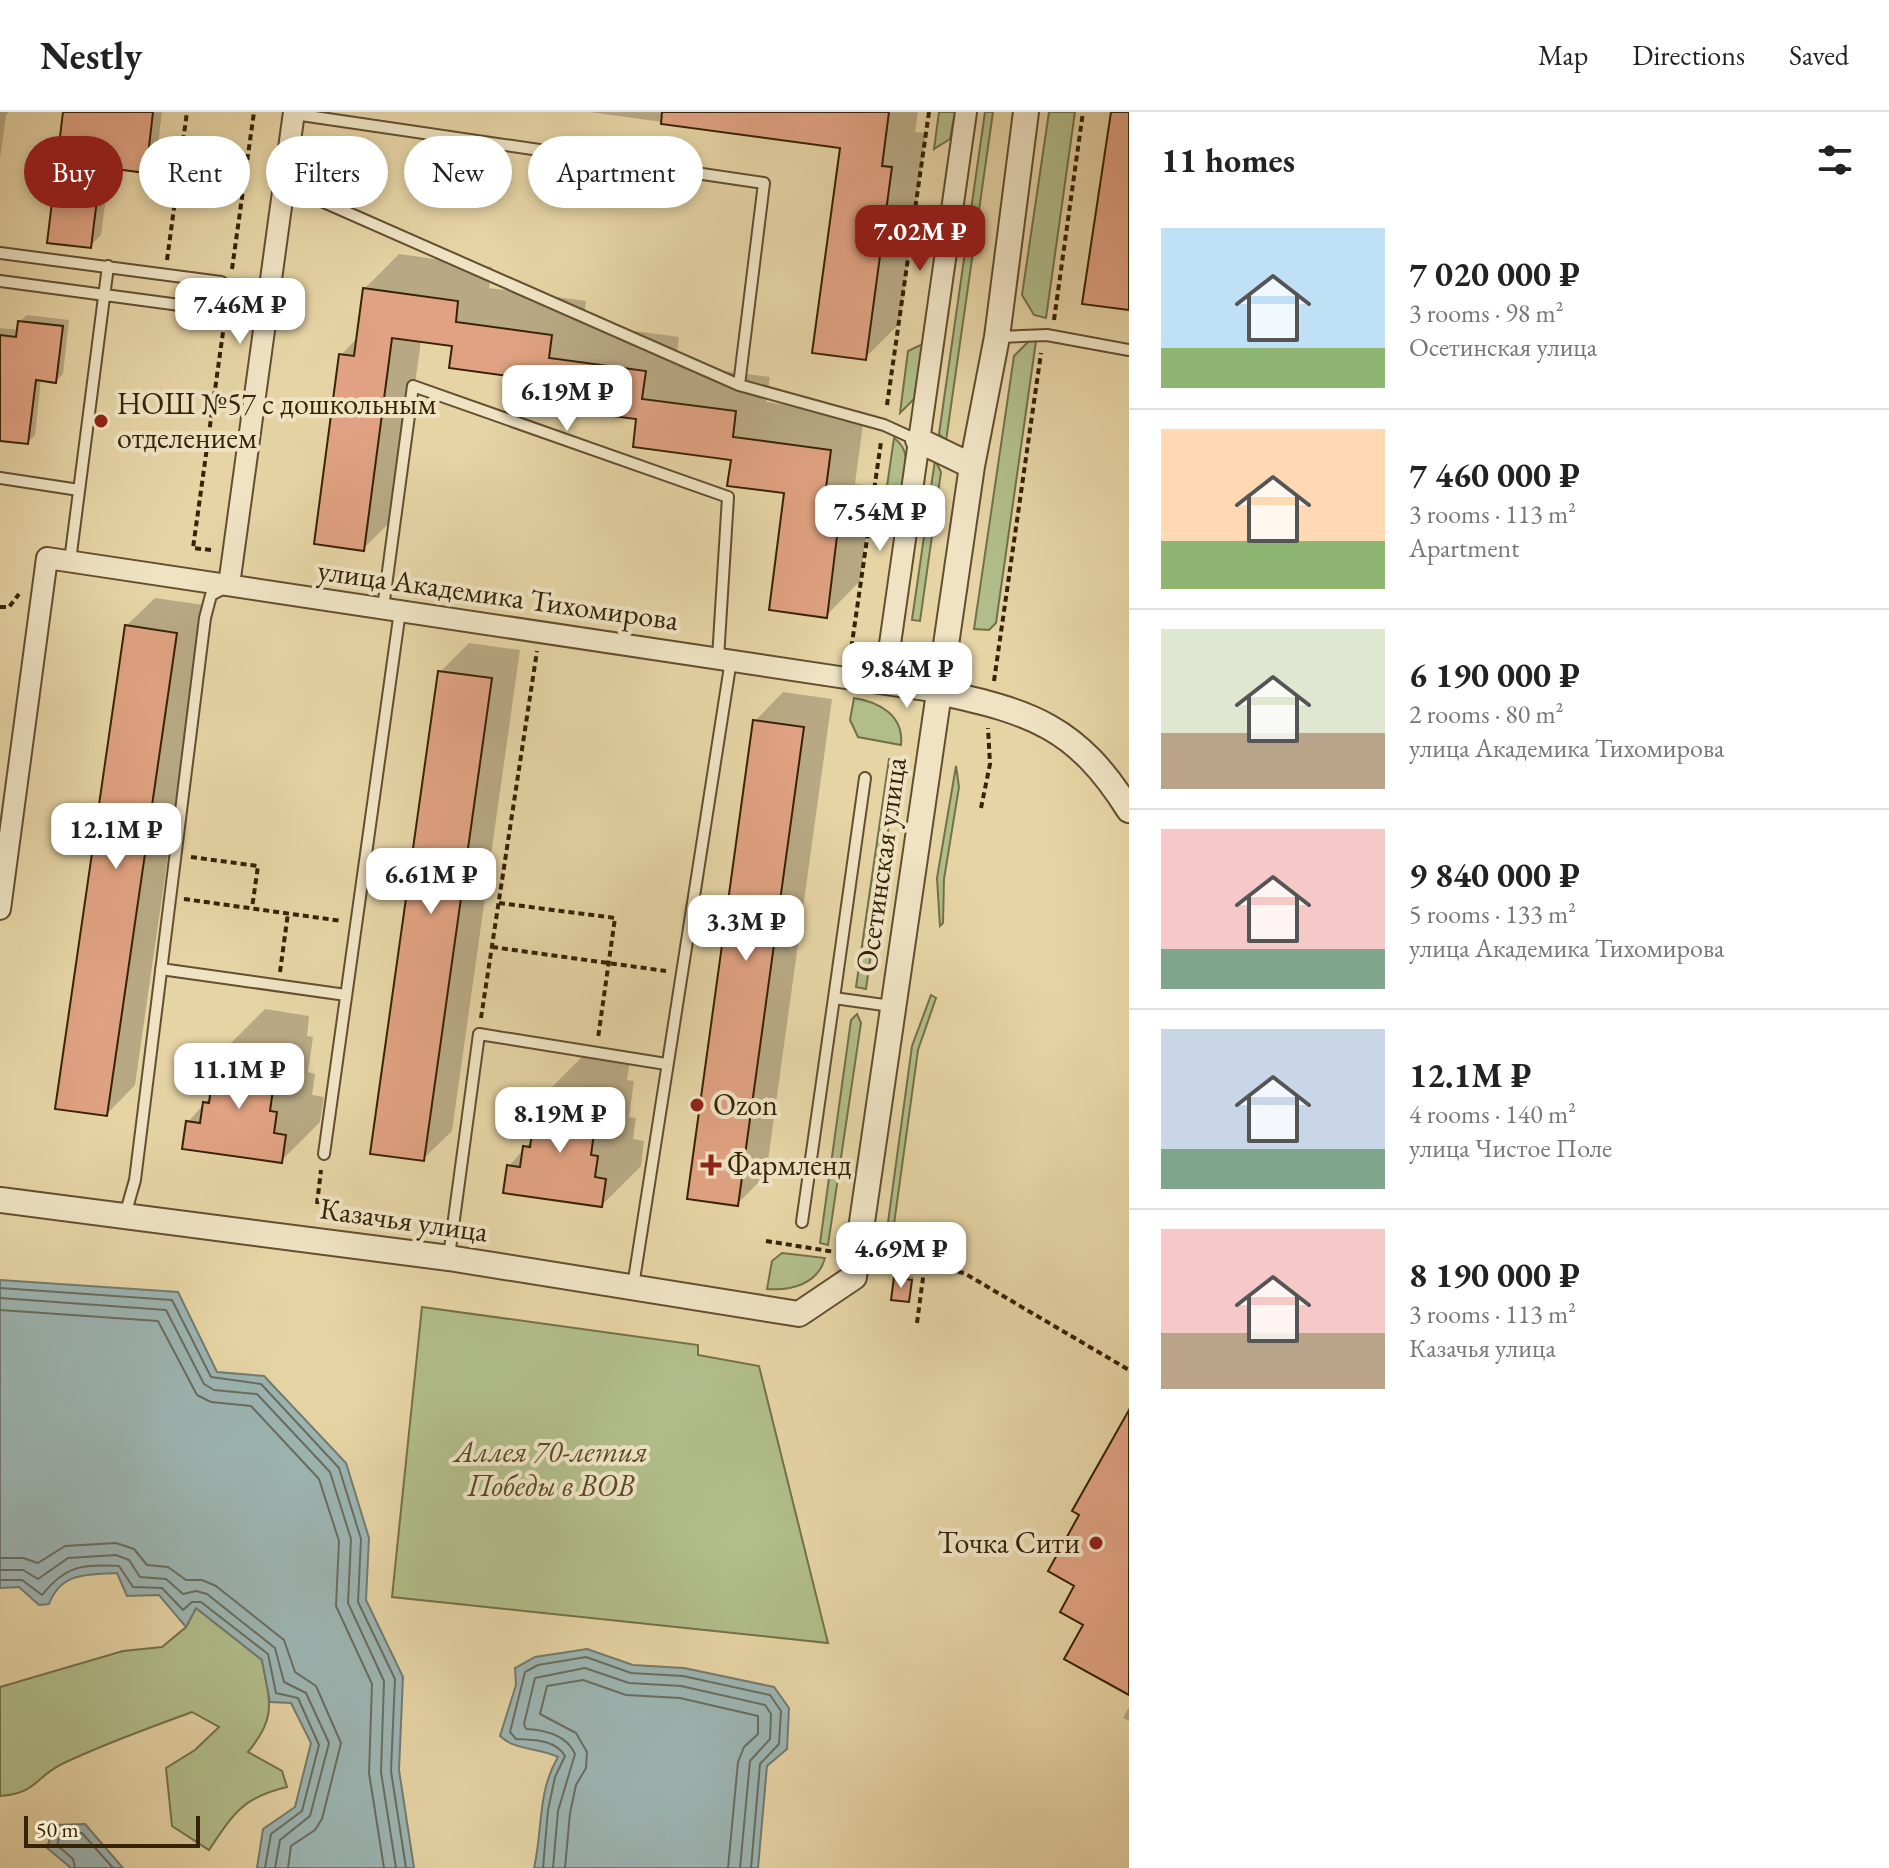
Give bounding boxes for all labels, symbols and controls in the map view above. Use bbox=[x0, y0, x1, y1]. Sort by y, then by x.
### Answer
text: Nestly bbox=[40, 31, 142, 80]
text: Map bbox=[1538, 37, 1588, 73]
text: Directions bbox=[1632, 37, 1745, 73]
text: Saved bbox=[1789, 37, 1849, 73]
chip: Buy bbox=[24, 136, 123, 208]
chip: Rent bbox=[139, 136, 250, 208]
chip: Filters bbox=[266, 136, 388, 208]
chip: New bbox=[404, 136, 512, 208]
chip: Apartment bbox=[528, 136, 703, 208]
text: 11 homes bbox=[1161, 138, 1295, 182]
icon: filters bbox=[1813, 138, 1857, 182]
pin: 7.02M ₽ bbox=[846, 205, 994, 273]
text: 7.02M ₽ bbox=[873, 214, 967, 248]
text: 7 020 000 ₽ bbox=[1409, 252, 1580, 296]
icon: home bbox=[1225, 260, 1321, 356]
pin: 7.46M ₽ bbox=[166, 278, 314, 346]
text: 7.46M ₽ bbox=[193, 287, 287, 321]
text: 3 rooms · 98 m² bbox=[1409, 296, 1564, 330]
text: Осетинская улица bbox=[1409, 330, 1597, 364]
pin: 6.19M ₽ bbox=[493, 365, 641, 433]
text: 6.19M ₽ bbox=[520, 374, 614, 408]
place label: НОШ №57 с дошкольным отделением bbox=[117, 384, 436, 457]
marker: НОШ №57 с дошкольным отделением bbox=[92, 412, 110, 430]
text: 7 460 000 ₽ bbox=[1409, 453, 1580, 497]
icon: home bbox=[1225, 461, 1321, 557]
pin: 7.54M ₽ bbox=[806, 485, 954, 553]
text: 7.54M ₽ bbox=[833, 494, 927, 528]
text: 3 rooms · 113 m² bbox=[1409, 497, 1576, 531]
text: Apartment bbox=[1409, 531, 1519, 565]
street label: улица Академика Тихомирова bbox=[315, 550, 681, 639]
pin: 9.84M ₽ bbox=[833, 642, 981, 710]
text: 9.84M ₽ bbox=[860, 651, 954, 685]
text: 6 190 000 ₽ bbox=[1409, 653, 1580, 697]
icon: home bbox=[1225, 661, 1321, 757]
text: 2 rooms · 80 m² bbox=[1409, 697, 1564, 731]
text: улица Академика Тихомирова bbox=[1409, 731, 1724, 765]
street label: Осетинская улица bbox=[846, 755, 915, 975]
pin: 12.1M ₽ bbox=[42, 803, 190, 871]
text: 12.1M ₽ bbox=[69, 812, 163, 846]
pin: 6.61M ₽ bbox=[357, 848, 505, 916]
text: 9 840 000 ₽ bbox=[1409, 853, 1580, 897]
text: 6.61M ₽ bbox=[384, 857, 478, 891]
icon: home bbox=[1225, 861, 1321, 957]
pin: 3.3M ₽ bbox=[681, 895, 811, 963]
text: 5 rooms · 133 m² bbox=[1409, 897, 1576, 931]
text: 3.3M ₽ bbox=[706, 904, 786, 938]
text: улица Академика Тихомирова bbox=[1409, 931, 1724, 965]
pin: 11.1M ₽ bbox=[165, 1043, 313, 1111]
text: 11.1M ₽ bbox=[192, 1052, 286, 1086]
text: 12.1M ₽ bbox=[1409, 1053, 1532, 1097]
icon: home bbox=[1225, 1061, 1321, 1157]
place label: Ozon bbox=[713, 1085, 778, 1124]
pin: 8.19M ₽ bbox=[486, 1087, 634, 1155]
text: 8.19M ₽ bbox=[513, 1096, 607, 1130]
marker: Ozon bbox=[688, 1096, 706, 1114]
text: 4 rooms · 140 m² bbox=[1409, 1097, 1576, 1131]
text: улица Чистое Поле bbox=[1409, 1131, 1612, 1165]
place label: Фармленд bbox=[727, 1145, 852, 1184]
marker: Фармленд bbox=[702, 1156, 720, 1174]
street label: Казачья улица bbox=[318, 1188, 491, 1251]
pin: 4.69M ₽ bbox=[827, 1222, 975, 1290]
text: 4.69M ₽ bbox=[854, 1231, 948, 1265]
text: 8 190 000 ₽ bbox=[1409, 1253, 1580, 1297]
icon: home bbox=[1225, 1261, 1321, 1357]
text: 3 rooms · 113 m² bbox=[1409, 1297, 1576, 1331]
text: Казачья улица bbox=[1409, 1331, 1556, 1365]
park label: Аллея 70-летия Победы в ВОВ bbox=[452, 1432, 648, 1505]
place label: Точка Сити bbox=[938, 1523, 1080, 1562]
marker: Точка Сити bbox=[1087, 1534, 1105, 1552]
scale bar bbox=[24, 1812, 200, 1848]
text: 50 m bbox=[36, 1815, 79, 1844]

